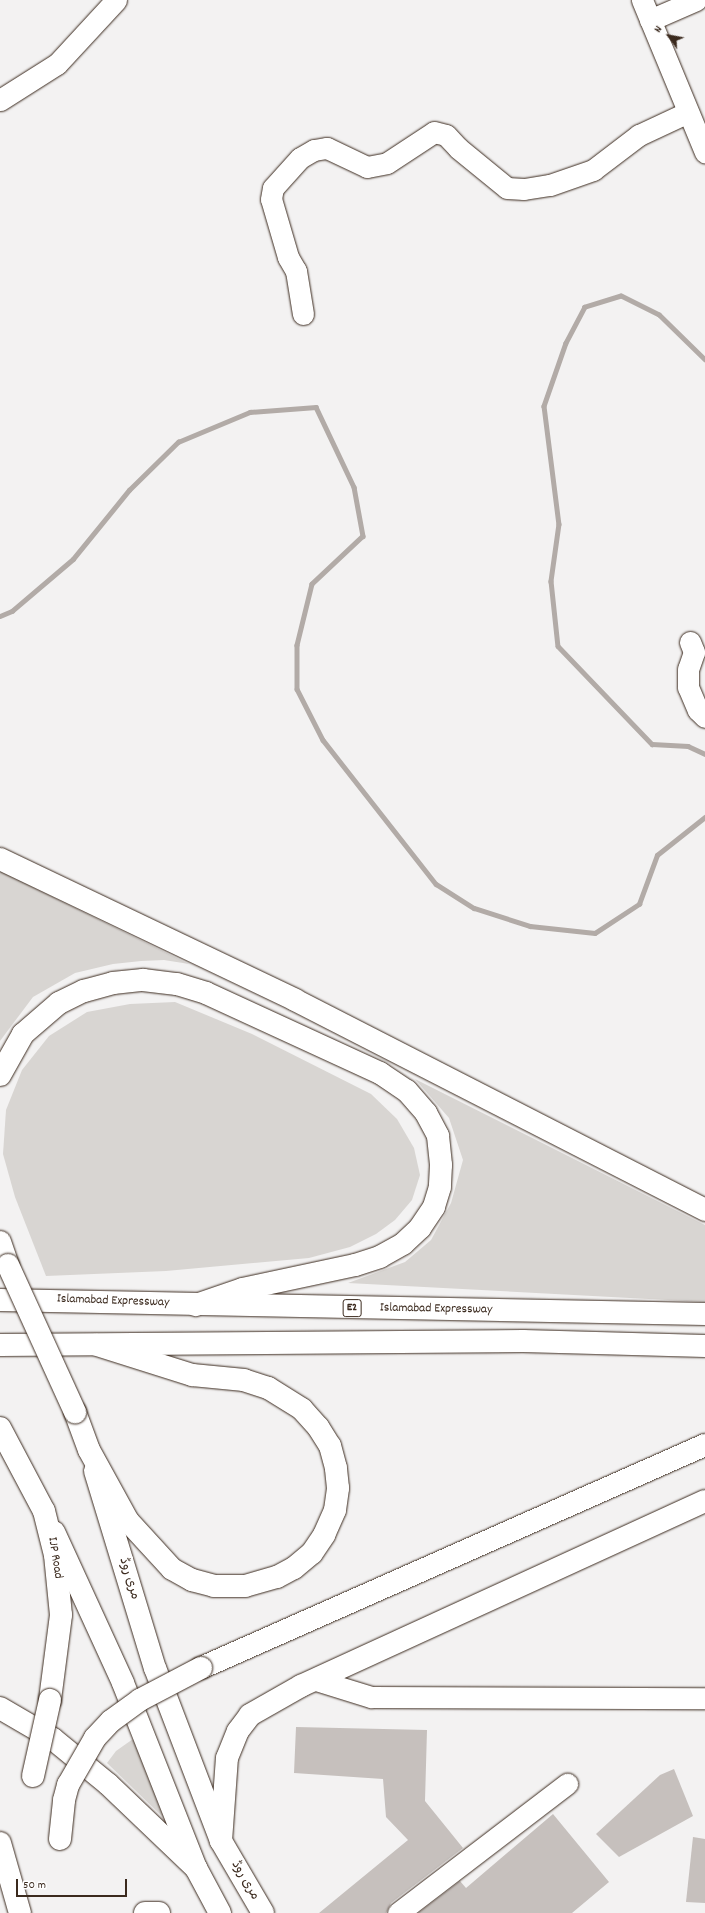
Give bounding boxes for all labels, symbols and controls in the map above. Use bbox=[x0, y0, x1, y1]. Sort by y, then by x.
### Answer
north arrow bbox=[649, 16, 689, 56]
text: N bbox=[651, 23, 667, 36]
street label: Islamabad Expressway bbox=[57, 1292, 169, 1312]
road number: E2 bbox=[342, 1298, 362, 1318]
street label: Islamabad Expressway bbox=[380, 1301, 492, 1319]
street label: IJP Road bbox=[43, 1536, 65, 1580]
street label: مری روڈ bbox=[114, 1556, 142, 1602]
street label: مری روڈ bbox=[226, 1858, 262, 1904]
scale bar bbox=[18, 1871, 129, 1897]
text: 50 m bbox=[23, 1877, 46, 1894]

